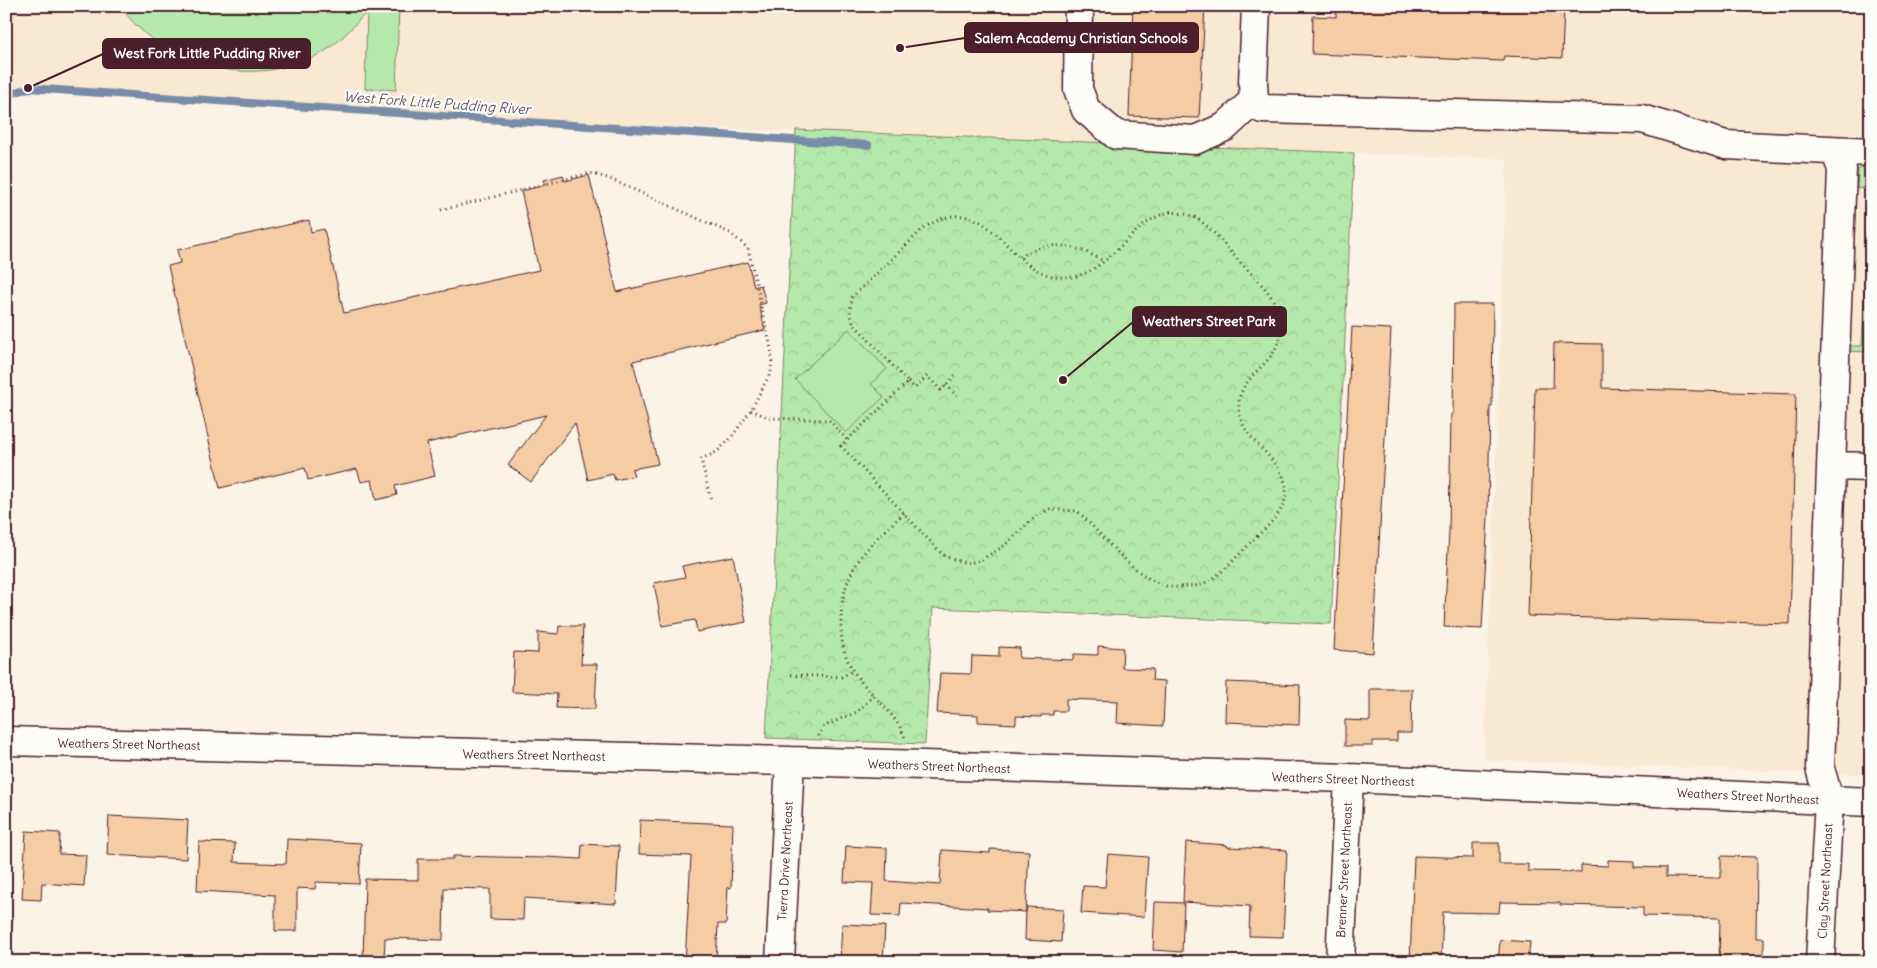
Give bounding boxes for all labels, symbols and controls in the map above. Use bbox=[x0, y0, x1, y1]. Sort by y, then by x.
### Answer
callout: Salem Academy Christian Schools bbox=[965, 23, 1198, 52]
text: Salem Academy Christian Schools bbox=[974, 29, 1188, 47]
callout: West Fork Little Pudding River bbox=[103, 39, 310, 68]
text: West Fork Little Pudding River bbox=[113, 44, 301, 62]
water label: West Fork Little Pudding River bbox=[343, 87, 533, 119]
callout: Weathers Street Park bbox=[1133, 307, 1286, 336]
text: Weathers Street Park bbox=[1142, 312, 1276, 330]
street label: Weathers Street Northeast bbox=[57, 735, 201, 753]
street label: Weathers Street Northeast bbox=[462, 746, 606, 764]
street label: Weathers Street Northeast bbox=[867, 756, 1011, 776]
street label: Weathers Street Northeast bbox=[1271, 769, 1415, 789]
street label: Weathers Street Northeast bbox=[1676, 785, 1820, 807]
street label: Tierra Drive Northeast bbox=[774, 801, 796, 921]
street label: Brenner Street Northeast bbox=[1333, 802, 1355, 938]
street label: Clay Street Northeast bbox=[1814, 823, 1836, 939]

